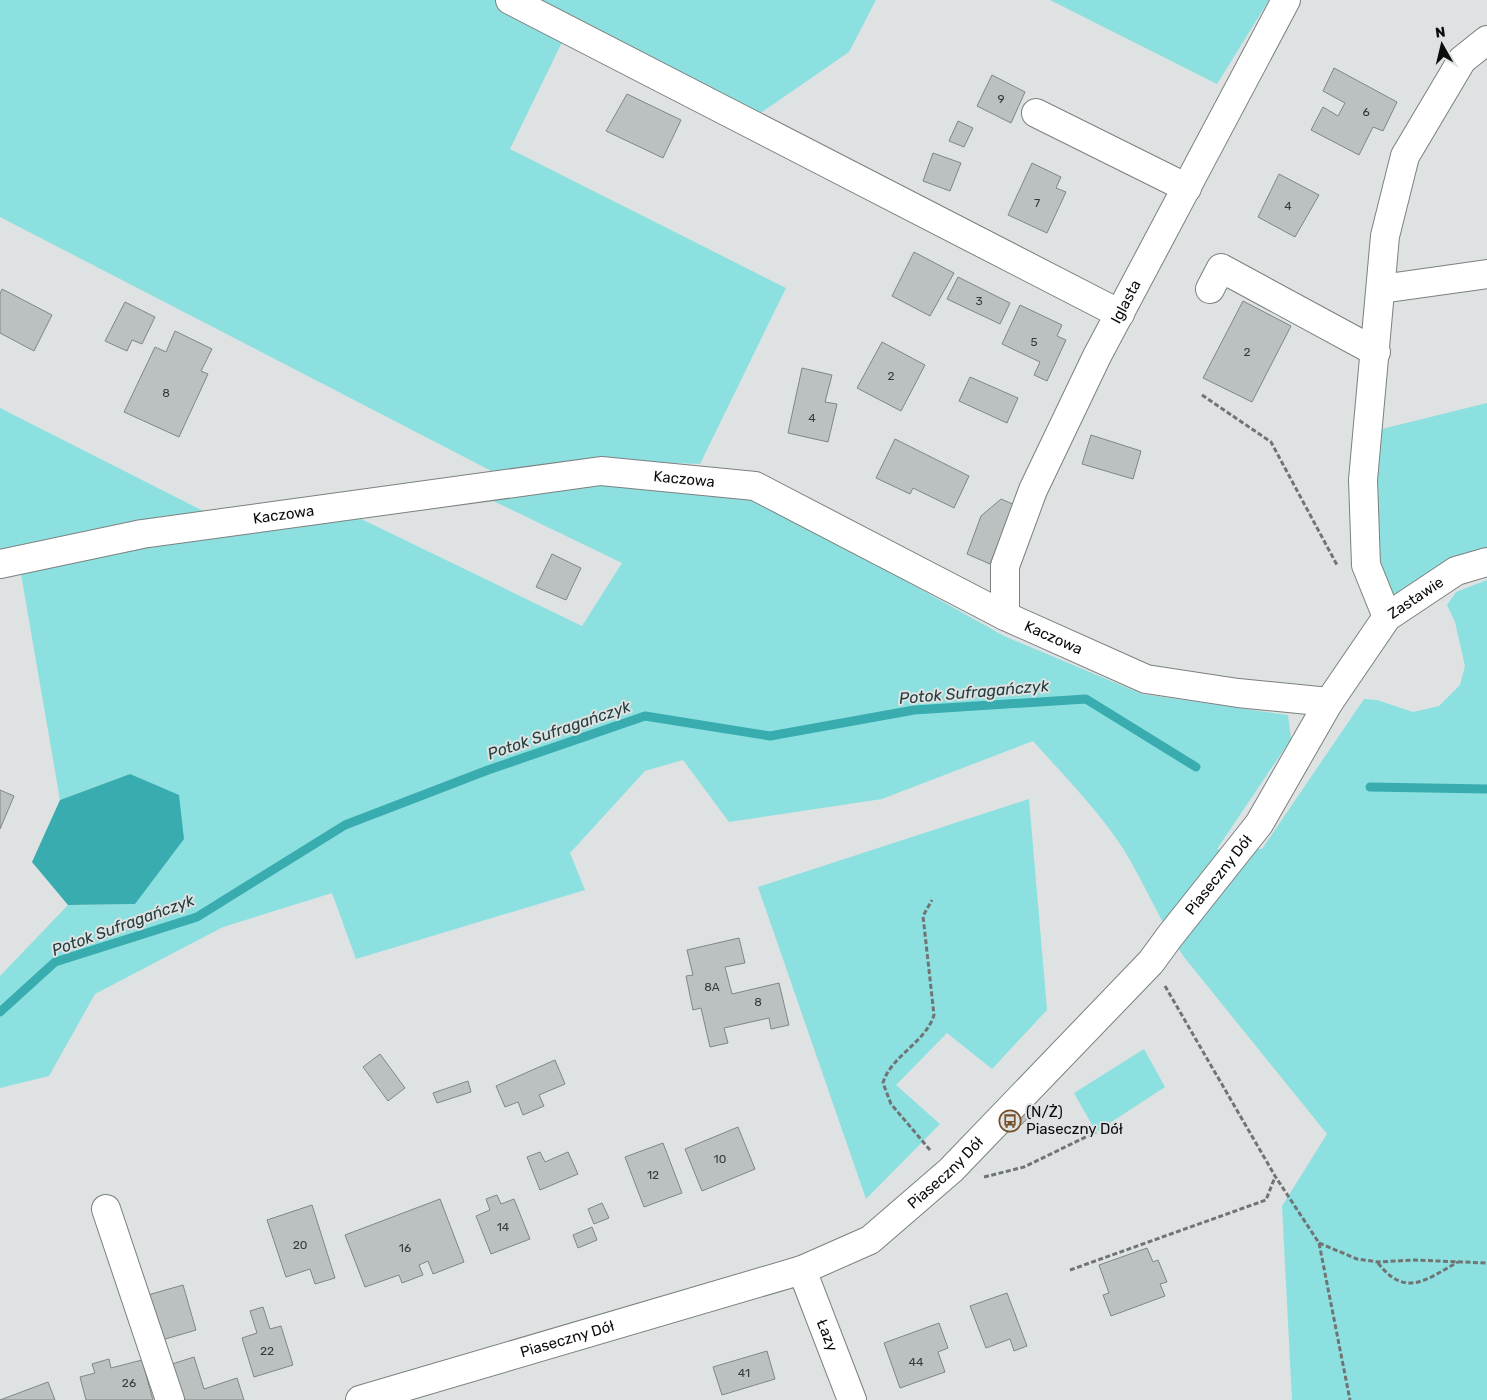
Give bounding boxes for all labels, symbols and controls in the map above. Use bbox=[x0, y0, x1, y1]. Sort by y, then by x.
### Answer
north arrow bbox=[1417, 20, 1467, 70]
text: N bbox=[1434, 24, 1446, 42]
house number: 9 bbox=[997, 92, 1005, 106]
house number: 6 bbox=[1362, 105, 1370, 119]
house number: 7 bbox=[1034, 196, 1040, 210]
house number: 4 bbox=[1284, 199, 1292, 213]
street label: Iglasta bbox=[1107, 277, 1145, 327]
house number: 3 bbox=[975, 294, 983, 308]
house number: 5 bbox=[1030, 335, 1038, 349]
house number: 2 bbox=[1243, 345, 1251, 359]
house number: 2 bbox=[887, 369, 895, 383]
house number: 8 bbox=[162, 386, 170, 400]
house number: 4 bbox=[808, 411, 816, 425]
street label: Kaczowa bbox=[653, 467, 716, 491]
street label: Kaczowa bbox=[252, 501, 315, 528]
street label: Zastawie bbox=[1384, 573, 1447, 623]
street label: Kaczowa bbox=[1022, 617, 1085, 658]
water label: Potok Sufragańczyk bbox=[898, 676, 1051, 708]
water label: Potok Sufragańczyk bbox=[485, 696, 634, 763]
street label: Piaseczny Dół bbox=[1181, 831, 1256, 918]
water label: Potok Sufragańczyk bbox=[49, 890, 198, 960]
house number: 8A bbox=[704, 980, 720, 994]
house number: 8 bbox=[754, 995, 762, 1009]
place label: (N/Ż) Piaseczny Dół bbox=[1026, 1103, 1123, 1138]
bus stop icon: (N/Ż) Piaseczny Dół bbox=[998, 1109, 1022, 1133]
street label: Piaseczny Dół bbox=[904, 1133, 987, 1213]
house number: 10 bbox=[714, 1152, 726, 1166]
house number: 12 bbox=[647, 1168, 659, 1182]
house number: 14 bbox=[497, 1220, 510, 1234]
house number: 20 bbox=[293, 1238, 307, 1252]
house number: 16 bbox=[399, 1241, 411, 1255]
street label: Piaseczny Dół bbox=[518, 1317, 616, 1361]
street label: Łazy bbox=[813, 1317, 841, 1354]
house number: 22 bbox=[260, 1344, 274, 1358]
house number: 44 bbox=[909, 1355, 924, 1369]
house number: 41 bbox=[738, 1366, 750, 1380]
house number: 26 bbox=[122, 1376, 136, 1390]

